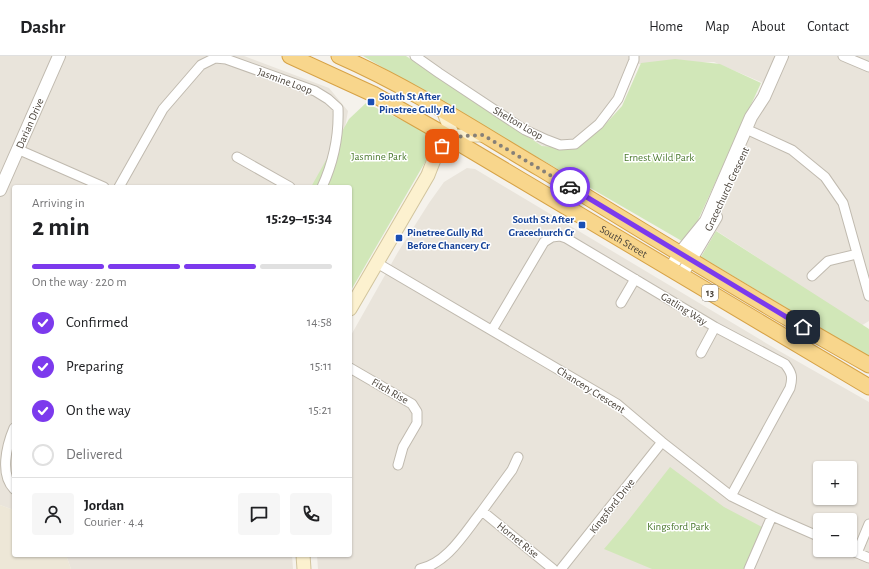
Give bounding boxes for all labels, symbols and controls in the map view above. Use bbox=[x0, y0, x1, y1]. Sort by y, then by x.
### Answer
text: Dashr bbox=[20, 18, 65, 37]
text: Home bbox=[649, 20, 683, 34]
text: Map bbox=[705, 20, 729, 34]
text: About bbox=[751, 20, 785, 34]
text: Contact bbox=[807, 20, 849, 34]
street label: Jasmine Loop bbox=[256, 66, 314, 96]
place label: South St After Pinetree Gully Rd bbox=[379, 91, 455, 115]
street label: Darian Drive bbox=[14, 96, 45, 150]
marker: South St After Pinetree Gully Rd bbox=[366, 97, 376, 107]
street label: Shelton Loop bbox=[491, 104, 545, 142]
pin bbox=[425, 129, 459, 163]
icon: bag bbox=[431, 135, 453, 157]
street label: Gracechurch Crescent bbox=[703, 145, 752, 233]
park label: Jasmine Park bbox=[351, 151, 407, 162]
park label: Ernest Wild Park bbox=[624, 152, 694, 163]
courier bbox=[550, 167, 590, 207]
icon: car bbox=[559, 176, 581, 198]
text: Arriving in bbox=[32, 197, 85, 210]
text: 15:29–15:34 bbox=[266, 211, 332, 226]
text: 2 min bbox=[32, 214, 90, 240]
place label: South St After Gracechurch Cr bbox=[509, 214, 574, 238]
marker: South St After Gracechurch Cr bbox=[577, 220, 587, 230]
street label: South Street bbox=[598, 223, 650, 260]
place label: Pinetree Gully Rd Before Chancery Cr bbox=[407, 227, 490, 251]
marker: Pinetree Gully Rd Before Chancery Cr bbox=[394, 233, 404, 243]
text: On the way · 220 m bbox=[32, 276, 127, 289]
road number: 13 bbox=[702, 285, 718, 301]
street label: Gatling Way bbox=[659, 291, 709, 328]
pin bbox=[786, 310, 820, 344]
icon: check bbox=[32, 312, 54, 334]
text: Confirmed bbox=[66, 315, 128, 330]
text: 14:58 bbox=[307, 316, 332, 329]
icon: home bbox=[792, 316, 814, 338]
icon: check bbox=[32, 356, 54, 378]
text: Preparing bbox=[66, 359, 123, 374]
text: 15:11 bbox=[310, 360, 332, 373]
street label: Chancery Crescent bbox=[555, 365, 628, 416]
street label: Fitch Rise bbox=[370, 376, 410, 406]
icon: check bbox=[32, 400, 54, 422]
text: On the way bbox=[66, 403, 131, 418]
text: 15:21 bbox=[309, 404, 332, 417]
text: Delivered bbox=[66, 447, 123, 462]
map controls bbox=[813, 461, 857, 557]
button: + bbox=[813, 461, 857, 505]
street label: Kingsford Drive bbox=[587, 477, 637, 535]
button: person bbox=[32, 493, 74, 535]
button: chat bbox=[238, 493, 280, 535]
button: phone bbox=[290, 493, 332, 535]
text: Jordan bbox=[84, 498, 124, 513]
button: − bbox=[813, 513, 857, 557]
text: Courier · 4.4 bbox=[84, 516, 144, 529]
street label: Hornet Rise bbox=[495, 520, 541, 560]
park label: Kingsford Park bbox=[647, 521, 709, 532]

